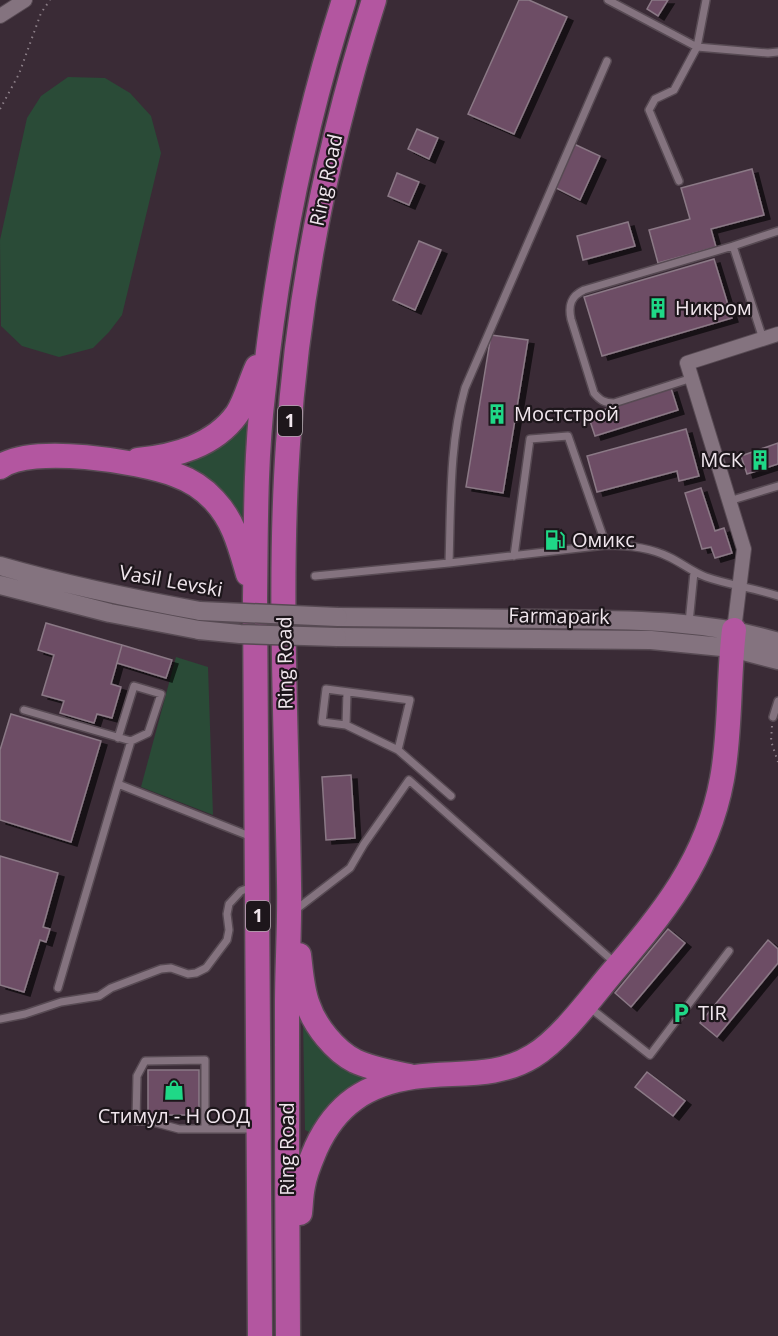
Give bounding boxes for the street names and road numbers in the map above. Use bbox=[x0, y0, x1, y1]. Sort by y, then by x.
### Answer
street label: Ring Road bbox=[303, 131, 348, 228]
road number: 1 bbox=[278, 406, 302, 436]
street label: Vasil Levski bbox=[117, 558, 225, 603]
street label: Farmapark bbox=[508, 601, 610, 630]
street label: Ring Road bbox=[270, 616, 299, 710]
road number: 1 bbox=[246, 901, 270, 931]
street label: Ring Road bbox=[273, 1102, 300, 1196]

